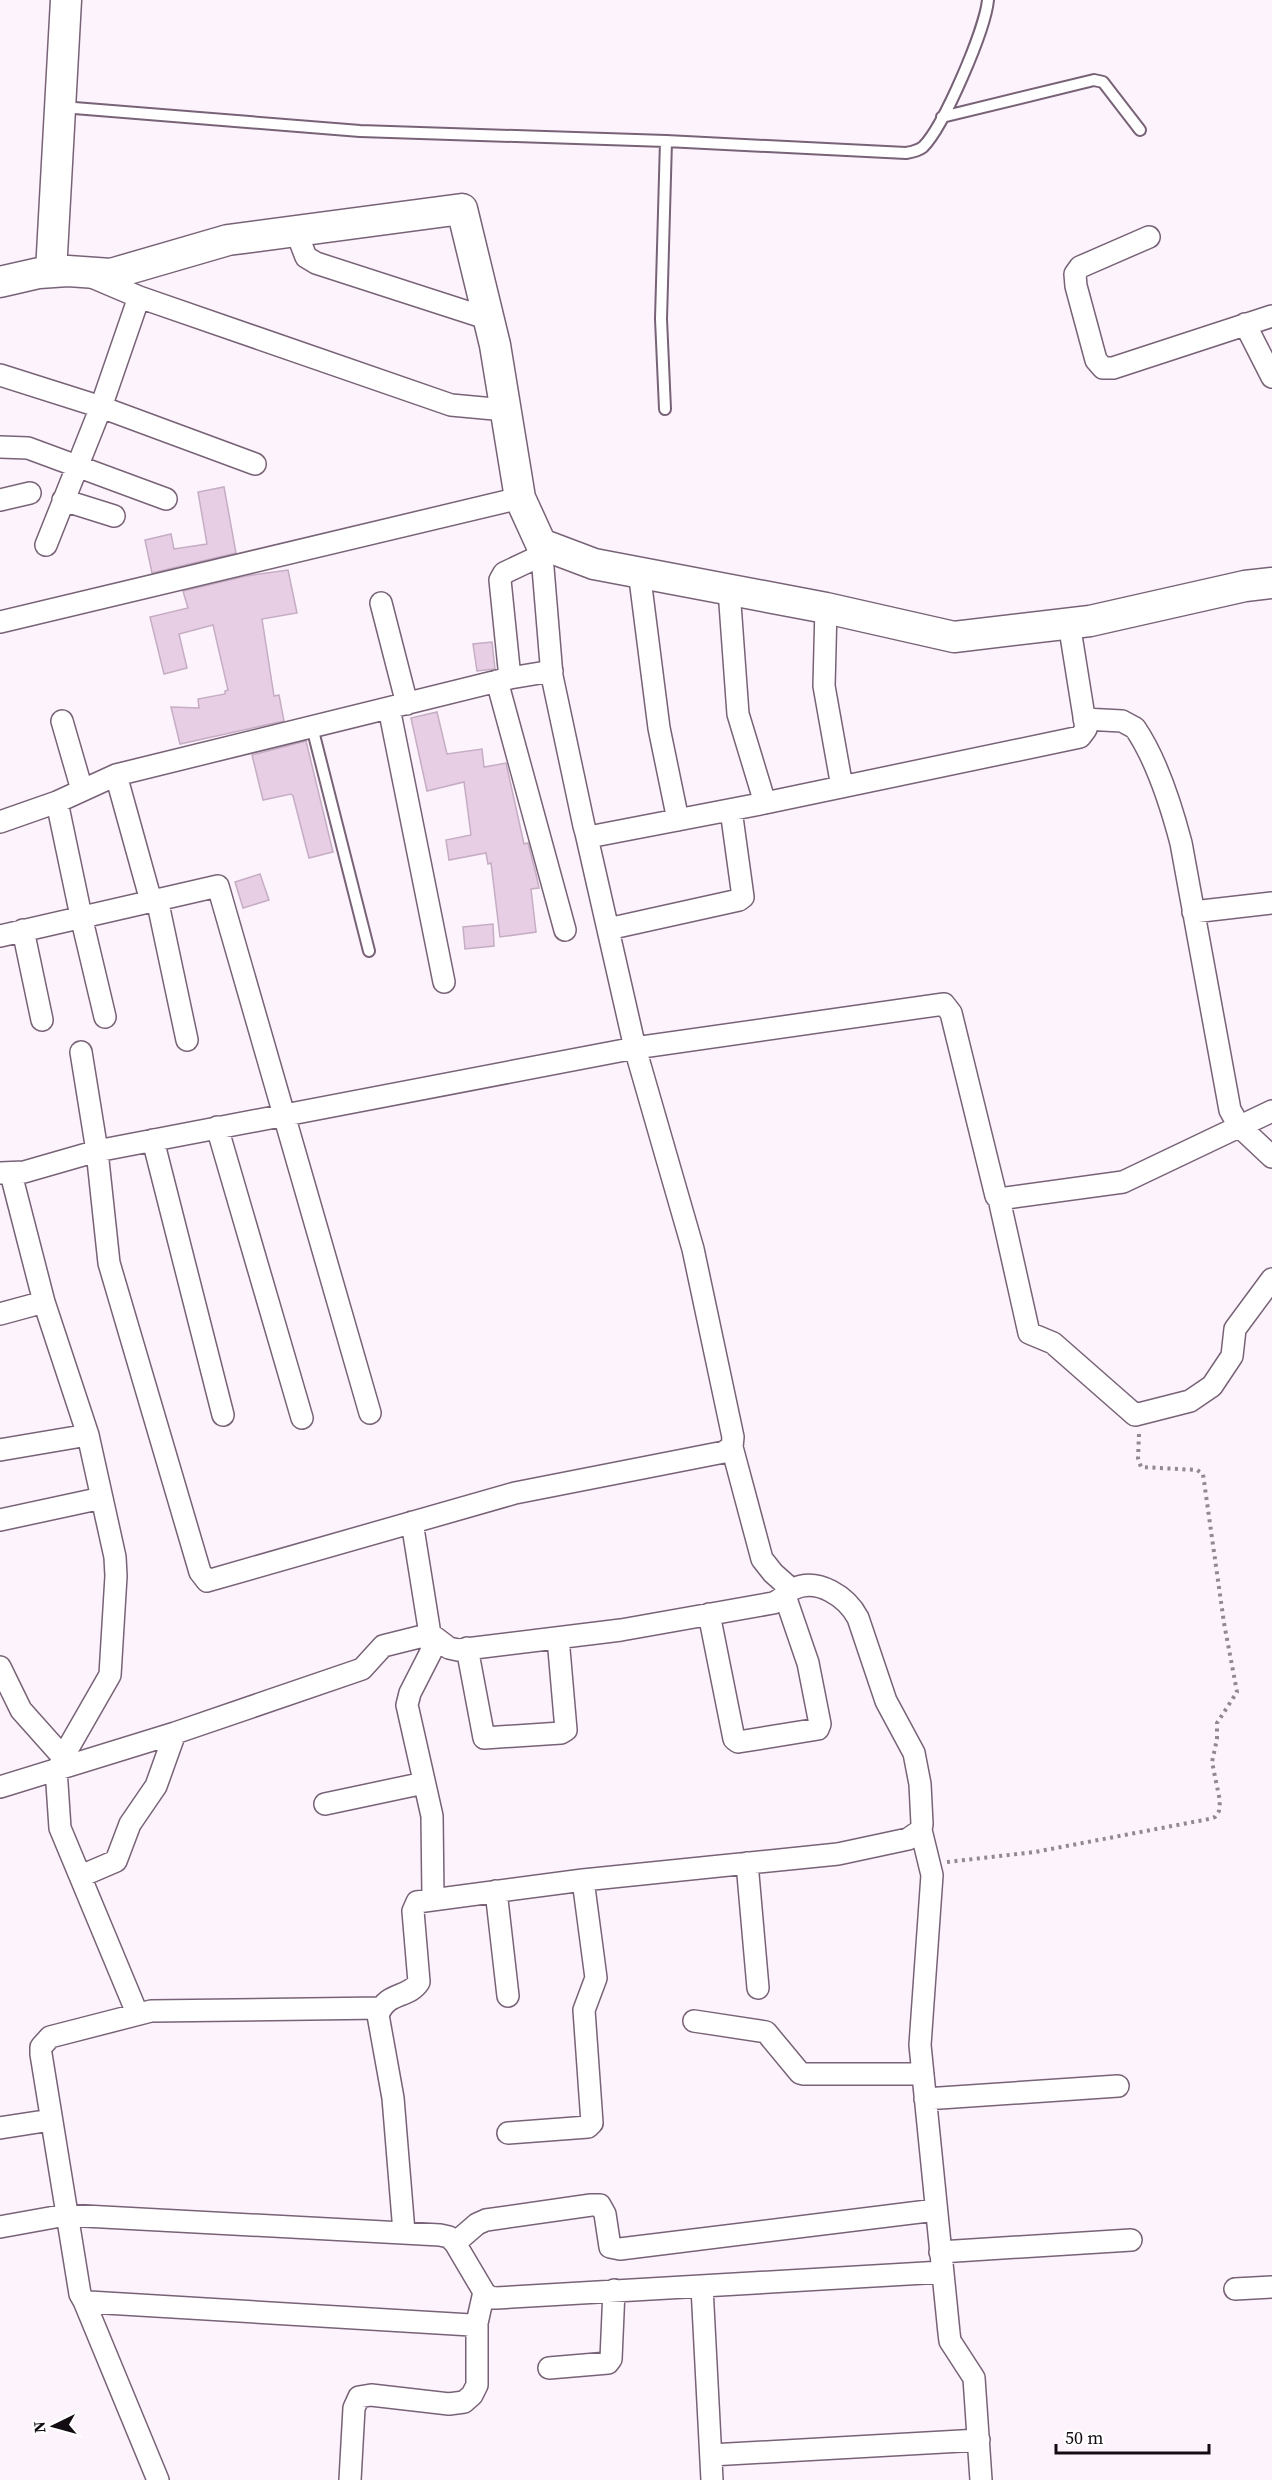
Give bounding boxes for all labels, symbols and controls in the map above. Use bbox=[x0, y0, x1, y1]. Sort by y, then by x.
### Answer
north arrow bbox=[24, 2396, 84, 2456]
scale bar bbox=[1056, 2417, 1209, 2455]
text: N bbox=[28, 2420, 51, 2434]
text: 50 m bbox=[1065, 2425, 1103, 2450]

